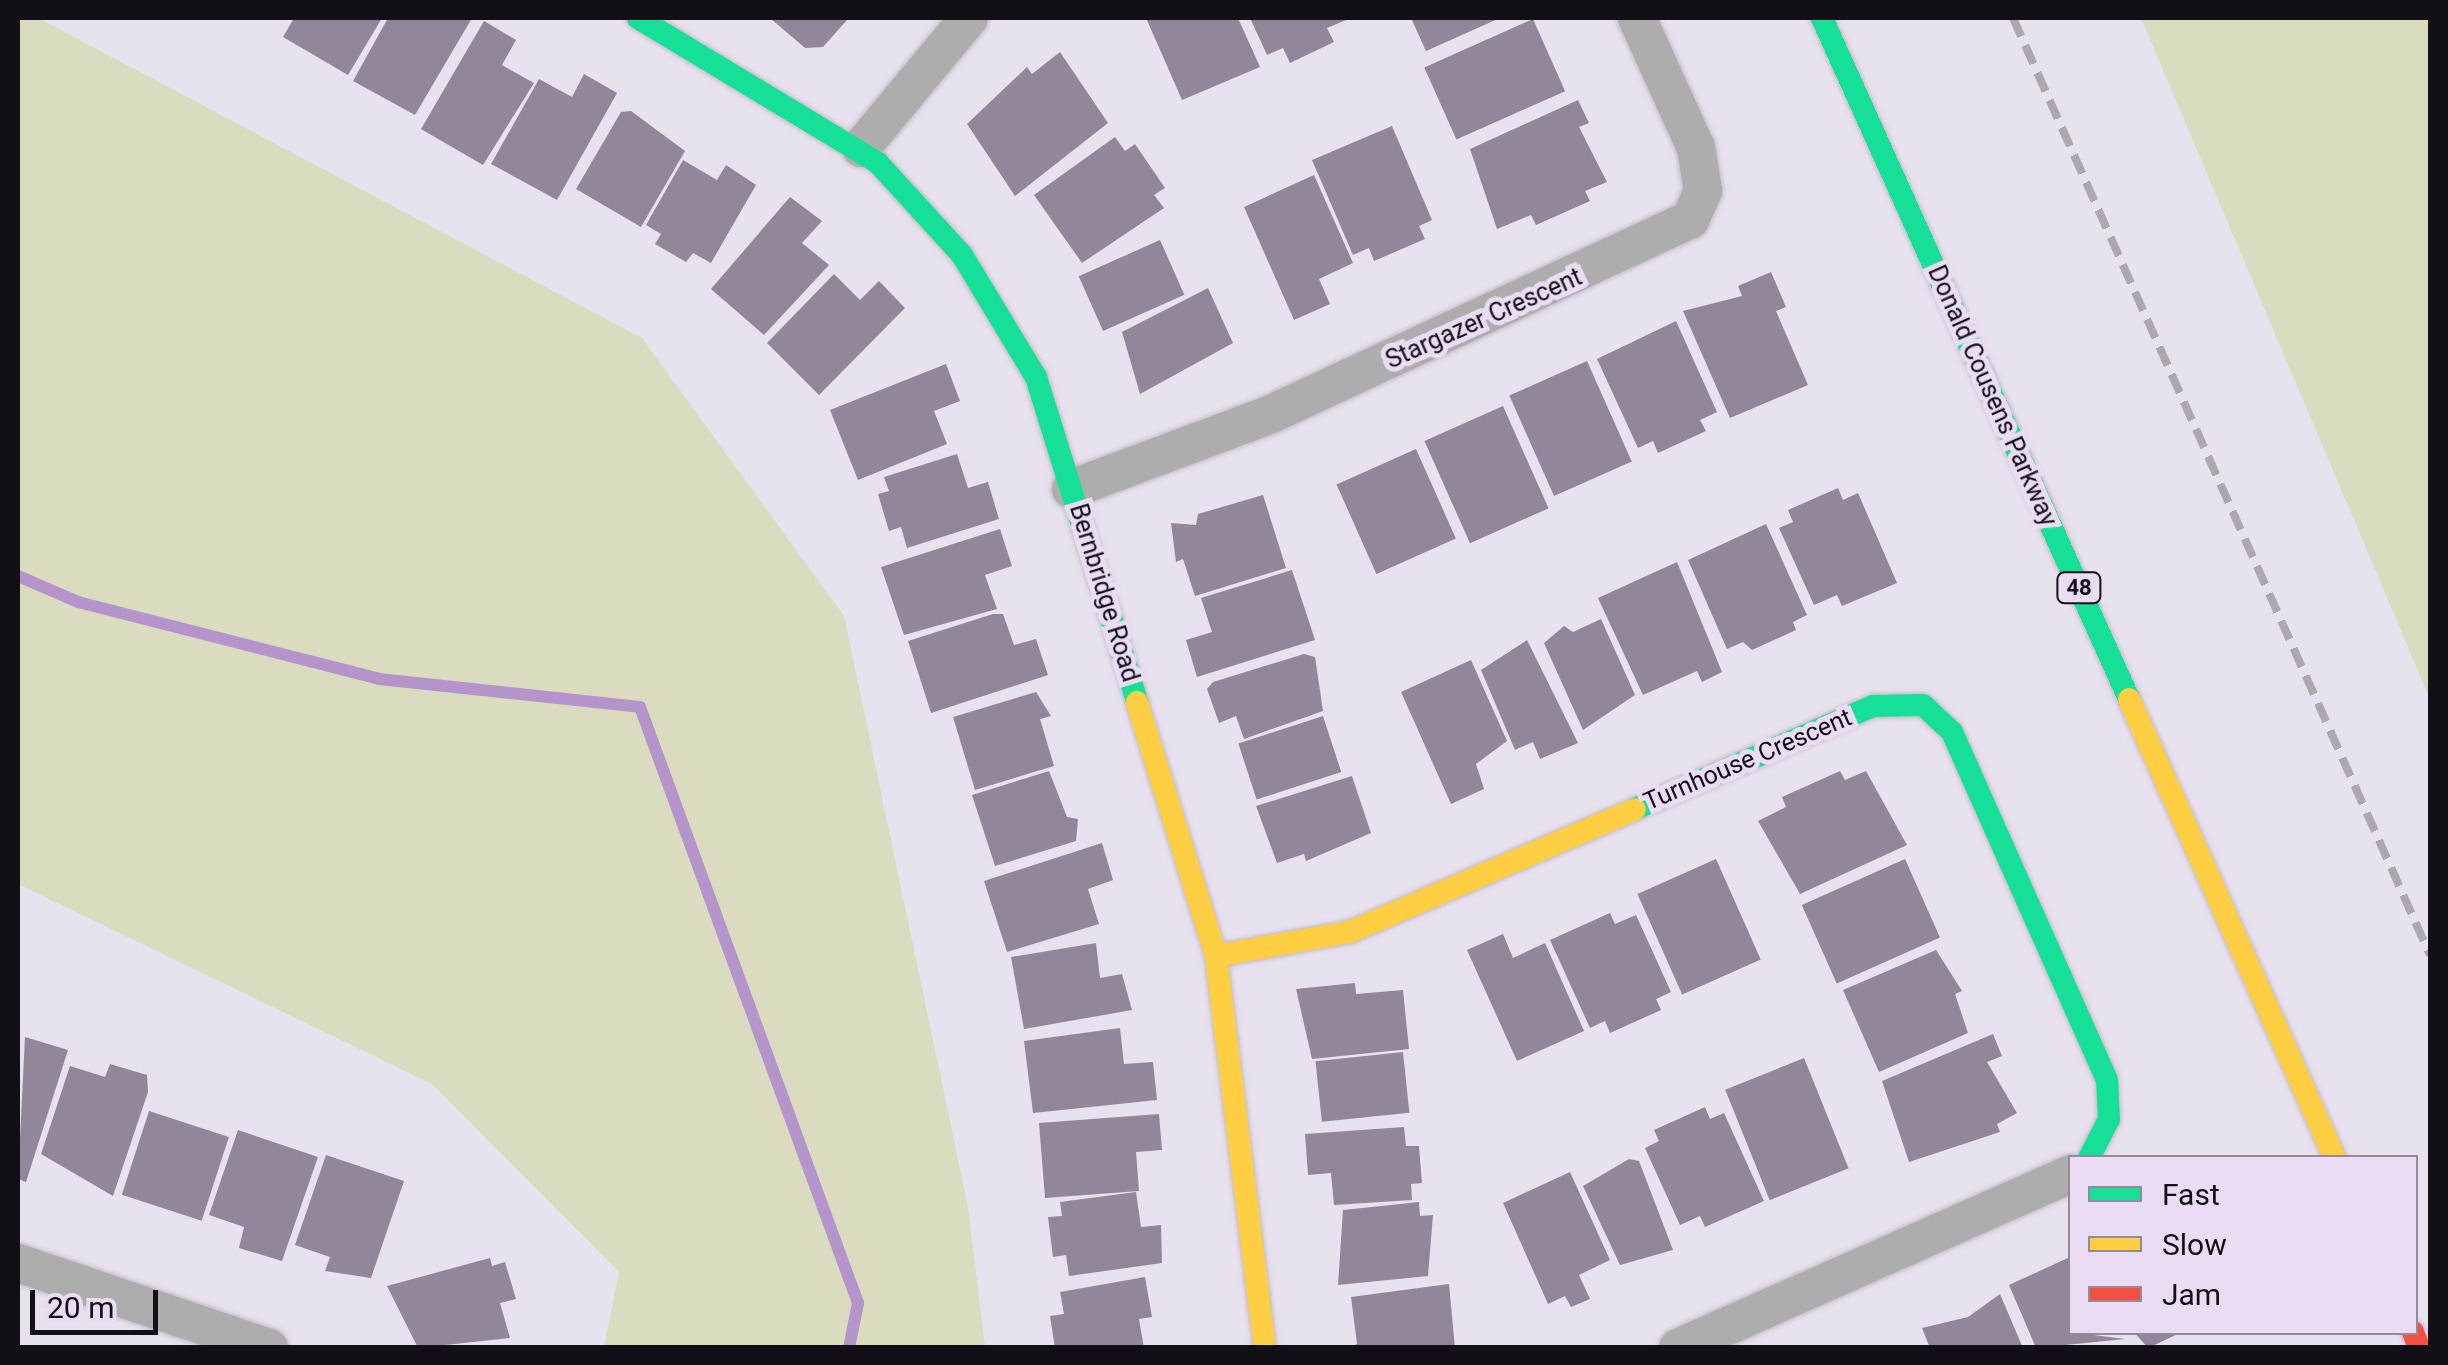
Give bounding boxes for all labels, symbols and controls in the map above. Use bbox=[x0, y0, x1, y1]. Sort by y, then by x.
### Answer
street label: Donald Cousens Parkway bbox=[1921, 261, 2063, 531]
street label: Stargazer Crescent bbox=[1381, 262, 1587, 376]
street label: Bernbridge Road bbox=[1063, 500, 1145, 686]
road number: 48 bbox=[2054, 571, 2104, 605]
street label: Turnhouse Crescent bbox=[1640, 703, 1856, 817]
legend bbox=[2068, 1155, 2418, 1335]
text: Fast bbox=[2162, 1177, 2220, 1212]
text: Slow bbox=[2162, 1227, 2227, 1262]
scale bar bbox=[35, 1270, 162, 1332]
text: Jam bbox=[2162, 1277, 2221, 1312]
text: 20 m bbox=[47, 1290, 114, 1325]

